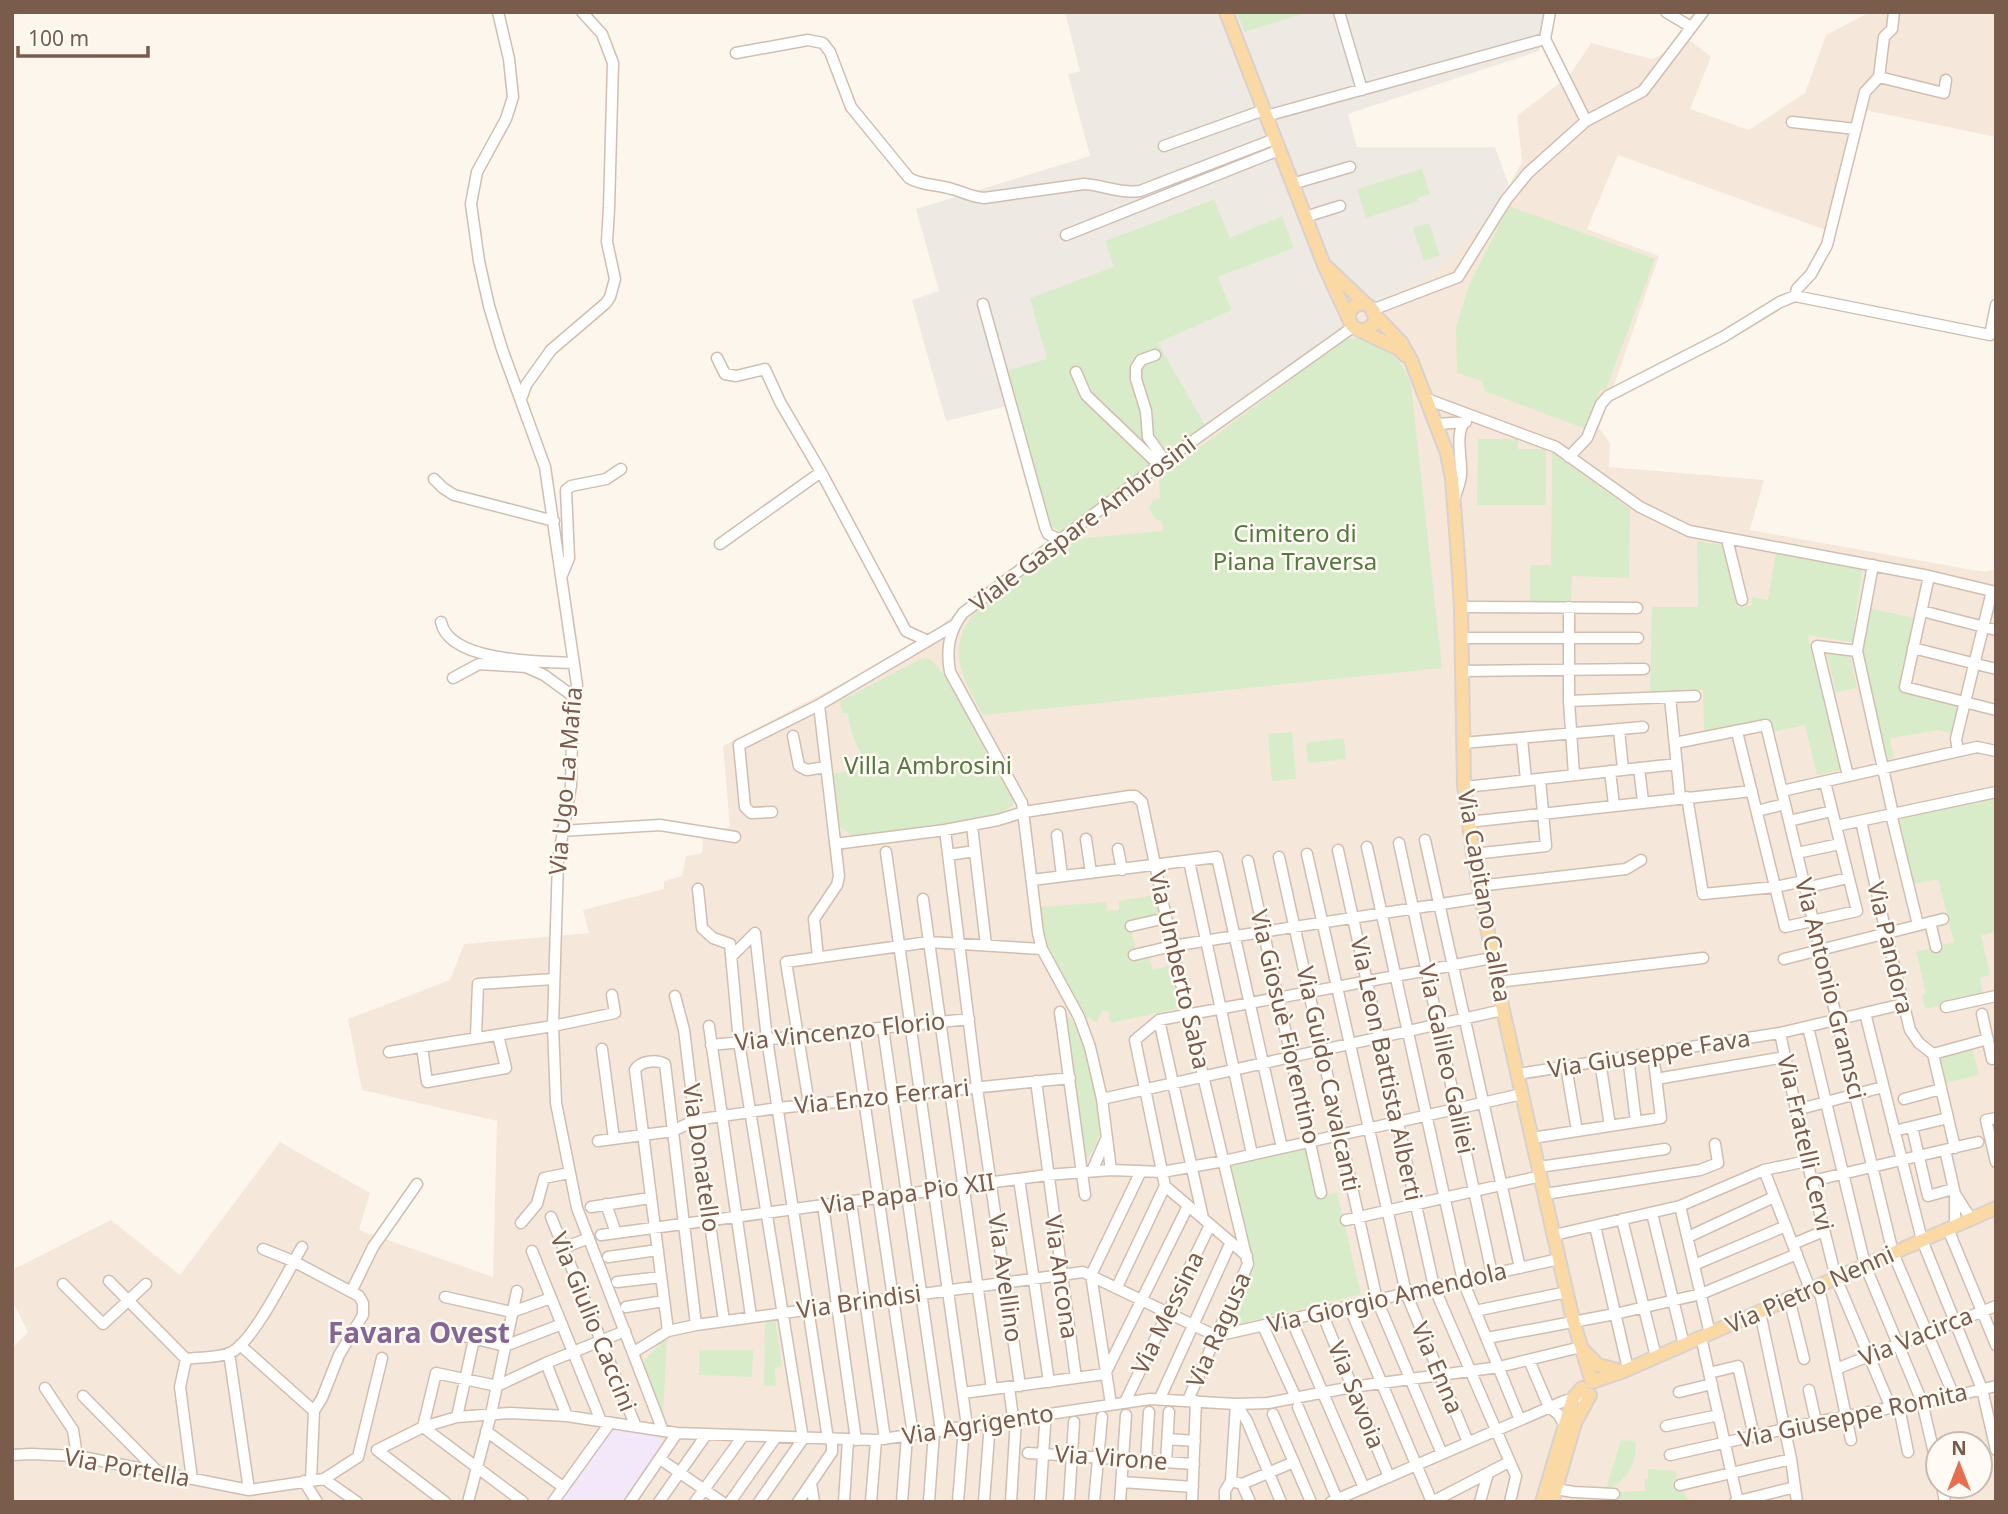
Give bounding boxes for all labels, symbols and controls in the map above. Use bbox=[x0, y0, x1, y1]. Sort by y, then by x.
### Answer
scale bar bbox=[18, 14, 147, 58]
text: 100 m bbox=[28, 24, 89, 52]
street label: Viale Gaspare Ambrosini bbox=[962, 427, 1202, 619]
park label: Cimitero di Piana Traversa bbox=[1213, 516, 1377, 577]
street label: Via Ugo La Mafia bbox=[540, 685, 589, 876]
park label: Villa Ambrosini bbox=[844, 748, 1012, 781]
street label: Via Capitano Callea bbox=[1451, 787, 1520, 1005]
street label: Via Umberto Saba bbox=[1142, 867, 1219, 1072]
street label: Via Antonio Gramsci bbox=[1788, 874, 1875, 1103]
street label: Via Pandora bbox=[1860, 878, 1923, 1017]
street label: Via Giosuè Fiorentino bbox=[1243, 906, 1330, 1147]
street label: Via Leon Battista Alberti bbox=[1343, 934, 1432, 1204]
street label: Via Galileo Galilei bbox=[1411, 961, 1484, 1157]
street label: Via Guido Cavalcanti bbox=[1289, 963, 1369, 1194]
street label: Via Vincenzo Florio bbox=[733, 1003, 947, 1058]
street label: Via Giuseppe Fava bbox=[1545, 1020, 1752, 1085]
street label: Via Fratelli Cervi bbox=[1770, 1051, 1843, 1234]
street label: Via Enzo Ferrari bbox=[793, 1070, 971, 1121]
street label: Via Donatello bbox=[676, 1081, 729, 1234]
street label: Via Papa Pio XII bbox=[819, 1164, 997, 1221]
street label: Via Avellino bbox=[981, 1211, 1032, 1344]
street label: Via Ancona bbox=[1037, 1213, 1088, 1341]
street label: Via Giulio Caccini bbox=[543, 1227, 645, 1416]
street label: Via Pietro Nenni bbox=[1720, 1237, 1899, 1341]
street label: Via Messina bbox=[1123, 1245, 1211, 1379]
street label: Via Giorgio Amendola bbox=[1264, 1253, 1510, 1340]
street label: Via Ragusa bbox=[1177, 1266, 1258, 1392]
street label: Via Brindisi bbox=[794, 1275, 923, 1326]
street label: Via Vacirca bbox=[1854, 1298, 1977, 1373]
district label: Favara Ovest bbox=[328, 1313, 510, 1351]
street label: Via Enna bbox=[1404, 1316, 1472, 1418]
street label: Via Savoia bbox=[1321, 1336, 1394, 1453]
street label: Via Giuseppe Romita bbox=[1735, 1374, 1970, 1455]
street label: Via Agrigento bbox=[900, 1395, 1056, 1452]
north arrow bbox=[1924, 1430, 1994, 1500]
text: N bbox=[1951, 1435, 1967, 1461]
street label: Via Virone bbox=[1053, 1436, 1169, 1477]
street label: Via Portella bbox=[62, 1439, 193, 1494]

